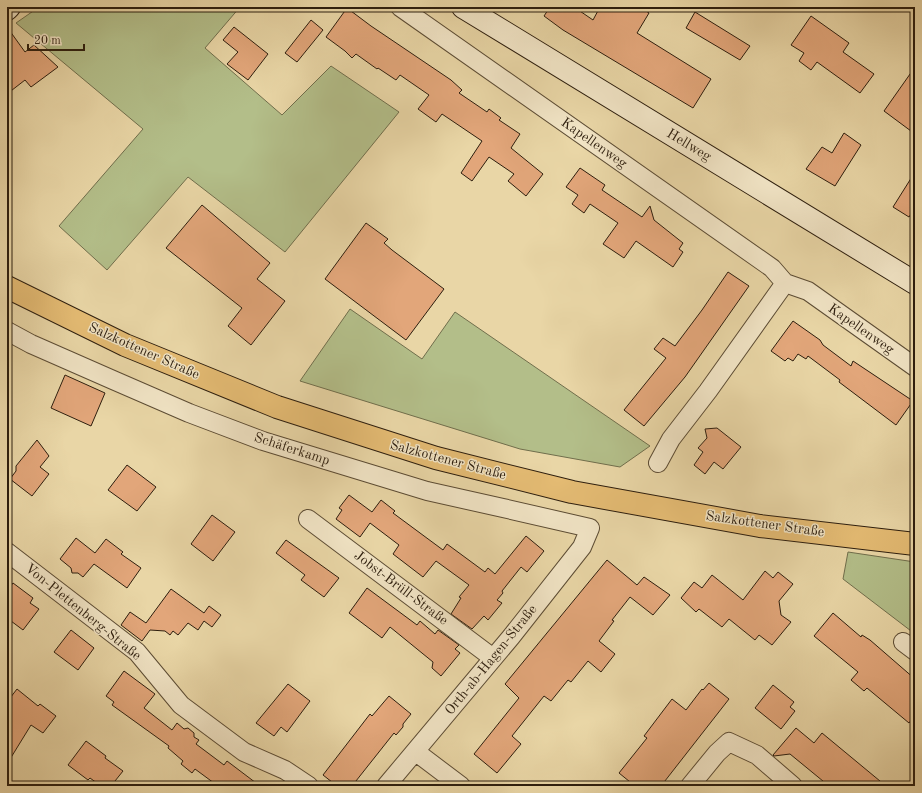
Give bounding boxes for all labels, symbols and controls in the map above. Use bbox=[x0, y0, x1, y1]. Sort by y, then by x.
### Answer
scale bar bbox=[28, 26, 84, 52]
text: 20 m bbox=[34, 35, 61, 47]
street label: Kapellenweg bbox=[558, 115, 630, 171]
street label: Hellweg bbox=[664, 126, 714, 164]
street label: Kapellenweg bbox=[825, 301, 897, 357]
street label: Salzkottener Straße bbox=[86, 320, 202, 382]
street label: Schäferkamp bbox=[252, 430, 332, 468]
street label: Salzkottener Straße bbox=[388, 438, 508, 482]
street label: Salzkottener Straße bbox=[705, 509, 825, 539]
street label: Jobst-Brüll-Straße bbox=[351, 548, 451, 628]
street label: Von-Plettenberg-Straße bbox=[22, 561, 144, 663]
street label: Orth-ab-Hagen-Straße bbox=[442, 602, 540, 718]

